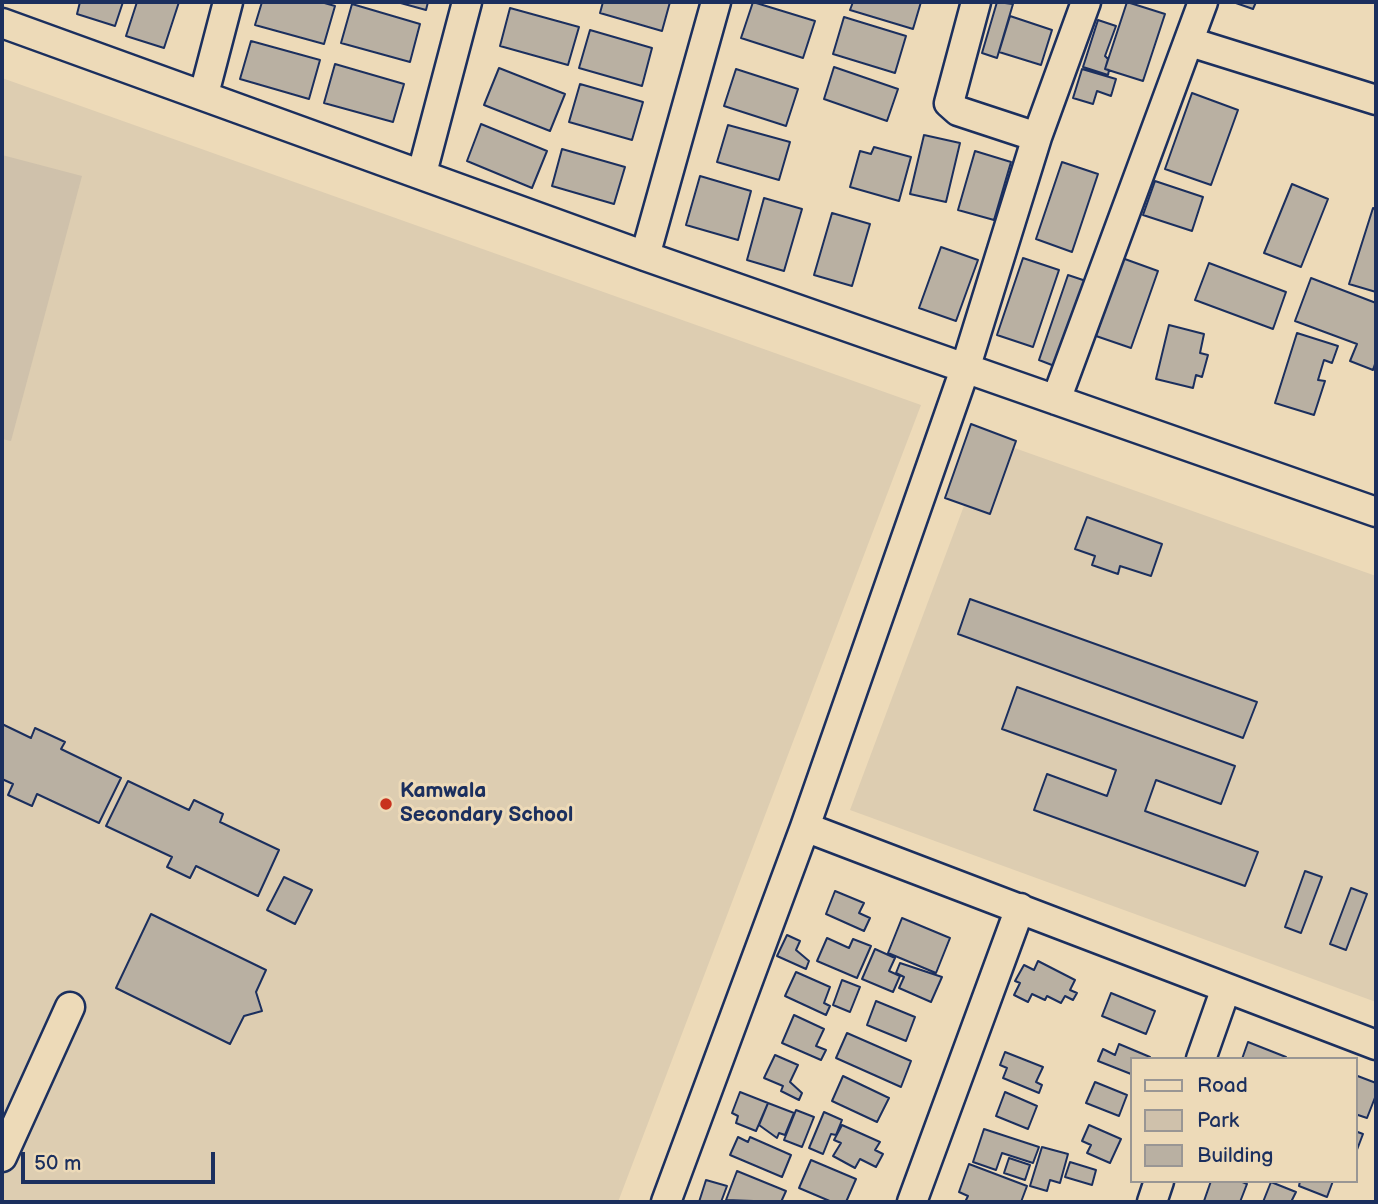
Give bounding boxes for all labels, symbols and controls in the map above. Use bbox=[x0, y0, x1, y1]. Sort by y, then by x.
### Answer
place label: Kamwala Secondary School bbox=[400, 779, 573, 829]
marker: Kamwala Secondary School bbox=[378, 796, 394, 812]
legend bbox=[1130, 1057, 1357, 1183]
text: Road bbox=[1197, 1073, 1248, 1098]
text: Park bbox=[1197, 1108, 1239, 1133]
scale bar bbox=[24, 1138, 219, 1182]
text: Building bbox=[1197, 1143, 1273, 1168]
text: 50 m bbox=[34, 1151, 81, 1176]

